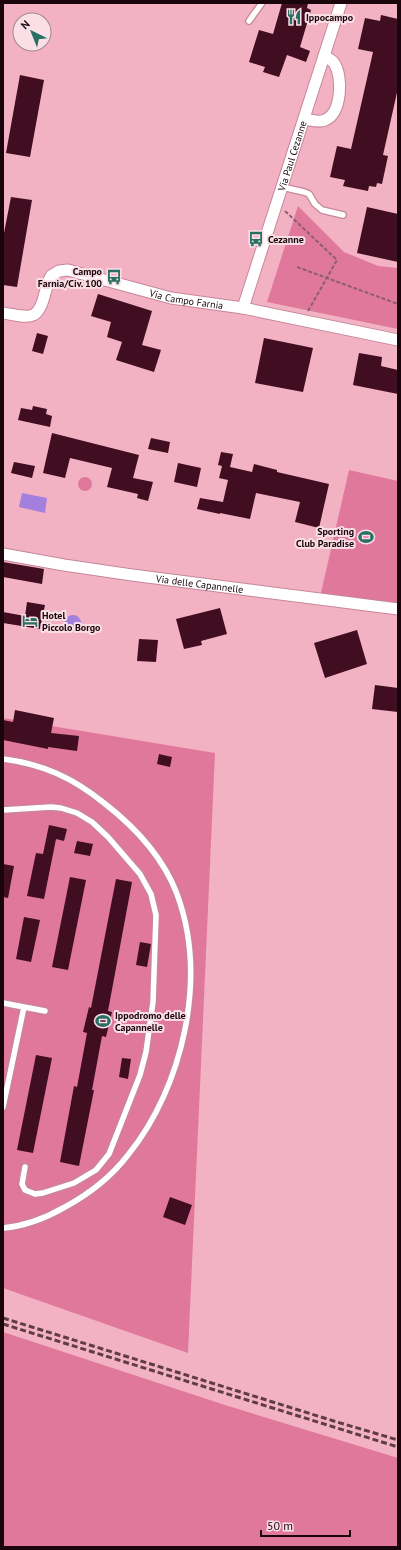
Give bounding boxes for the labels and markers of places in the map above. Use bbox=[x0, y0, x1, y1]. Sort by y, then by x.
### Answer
restaurant icon: Ippocampo bbox=[285, 8, 303, 26]
place label: Ippocampo bbox=[306, 11, 354, 24]
bus stop icon: Cezanne bbox=[247, 230, 265, 248]
place label: Cezanne bbox=[268, 233, 304, 246]
place label: Campo Farnia/Civ. 100 bbox=[38, 265, 103, 290]
bus stop icon: Campo Farnia/Civ. 100 bbox=[105, 268, 123, 286]
place label: Sporting Club Paradise bbox=[296, 525, 354, 550]
sports icon: Sporting Club Paradise bbox=[357, 528, 375, 546]
place label: Hotel Piccolo Borgo bbox=[42, 609, 101, 634]
hotel icon: Hotel Piccolo Borgo bbox=[21, 612, 39, 630]
place label: Ippodromo delle Capannelle bbox=[115, 1009, 186, 1034]
sports icon: Ippodromo delle Capannelle bbox=[94, 1012, 112, 1030]

